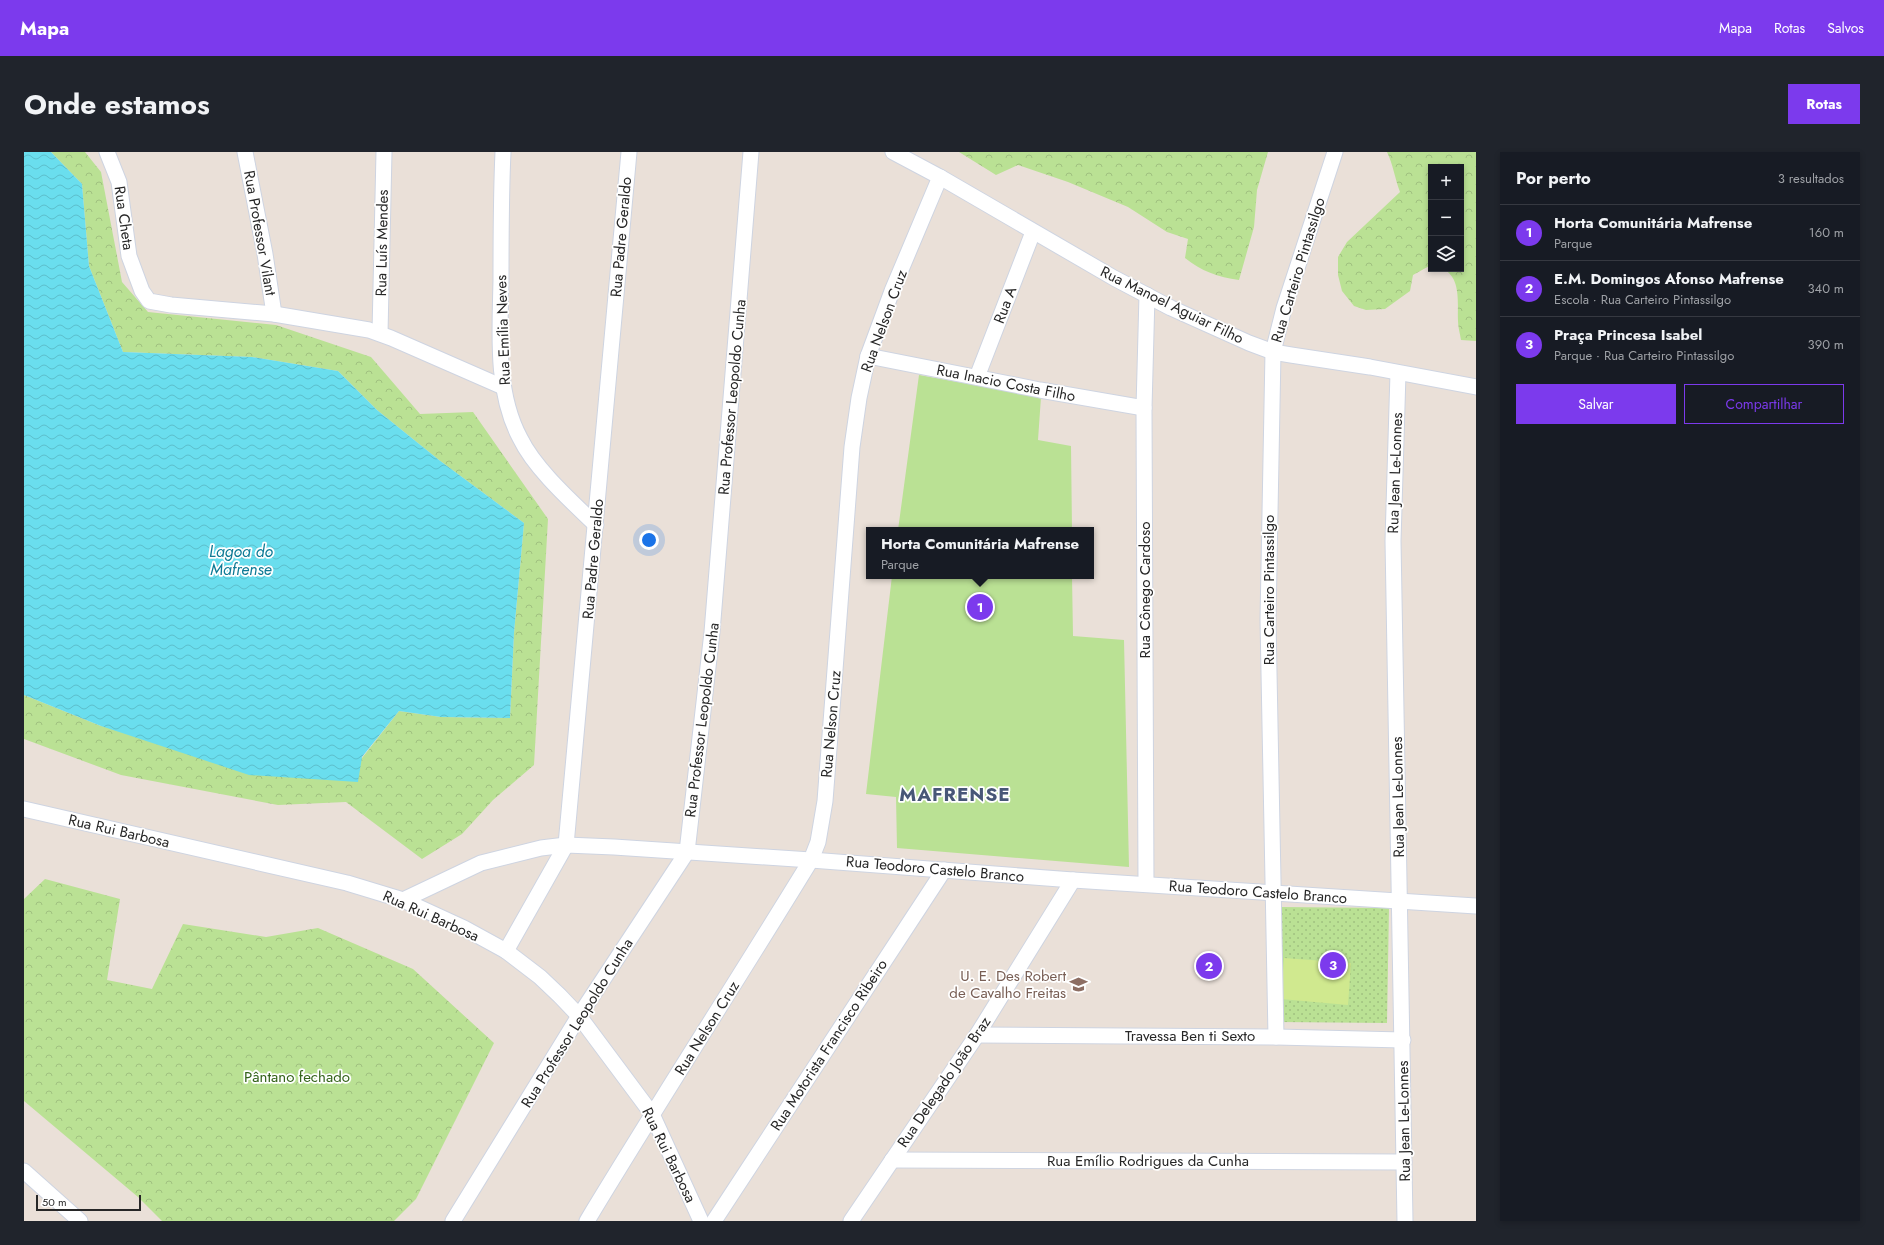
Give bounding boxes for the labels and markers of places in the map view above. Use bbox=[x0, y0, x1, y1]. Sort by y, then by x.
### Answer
pin: 1 bbox=[967, 592, 993, 622]
pin: 3 bbox=[1320, 950, 1346, 980]
pin: 2 bbox=[1196, 951, 1222, 981]
place label: U. E. Des Robert de Cavalho Freitas bbox=[949, 965, 1066, 1004]
school or university icon: U. E. Des Robert de Cavalho Freitas bbox=[1069, 975, 1089, 995]

